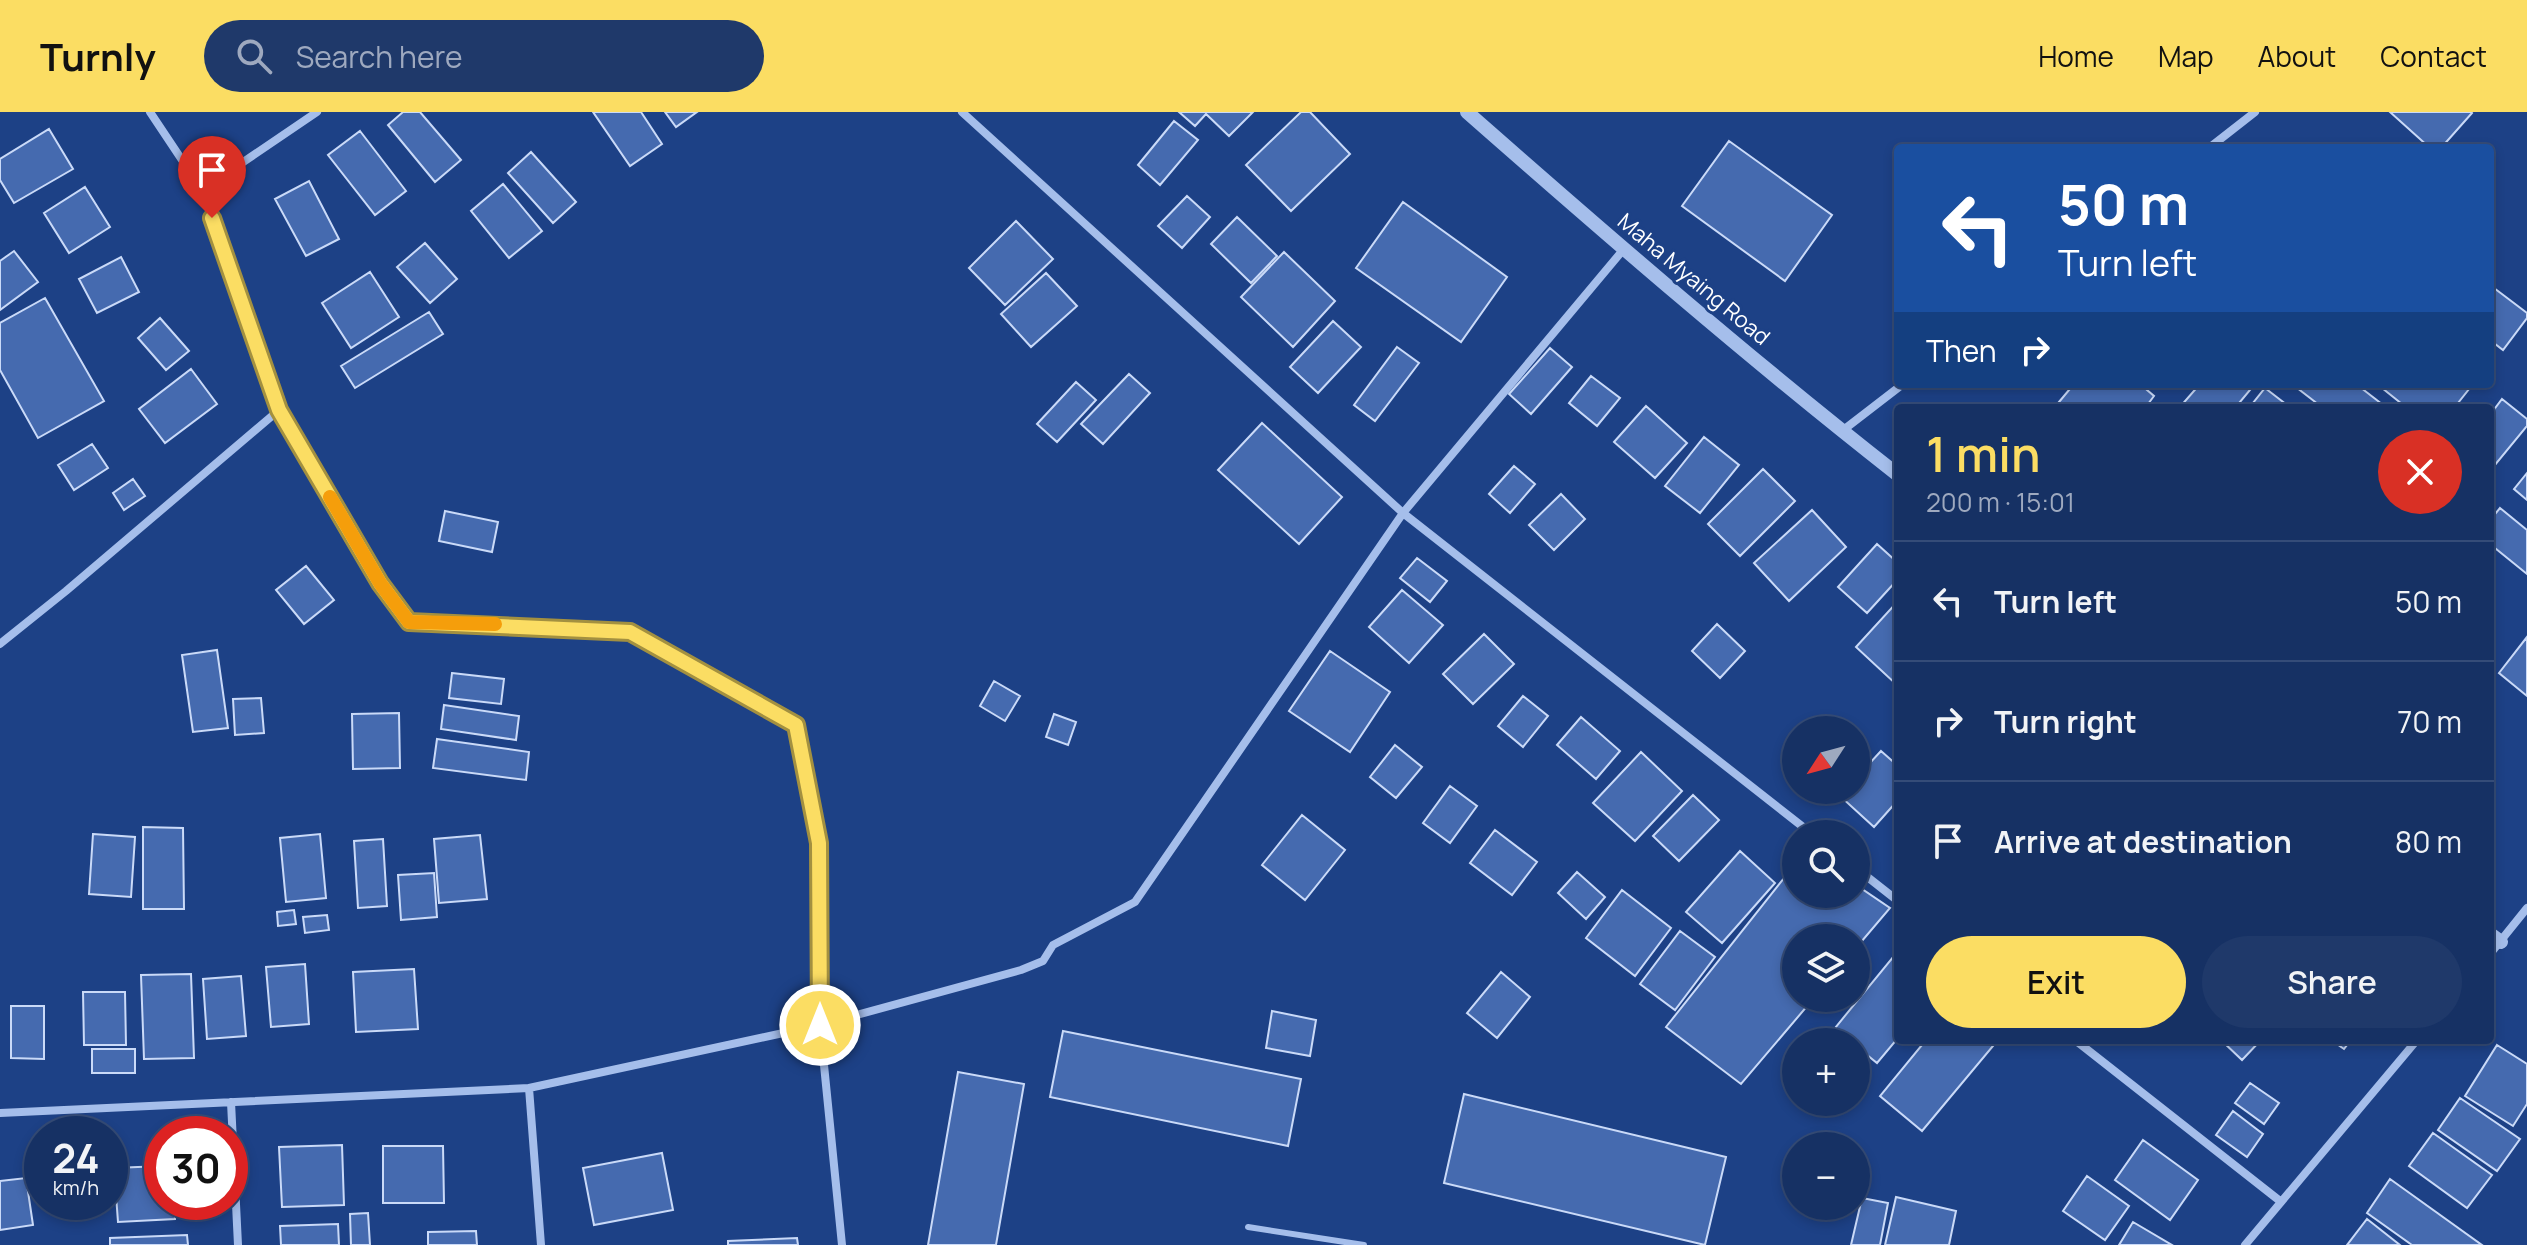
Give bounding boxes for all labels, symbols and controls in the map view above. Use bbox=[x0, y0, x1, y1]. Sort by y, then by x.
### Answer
search box bbox=[204, 20, 764, 92]
text: Turnly bbox=[40, 30, 156, 82]
icon: search bbox=[232, 34, 276, 78]
text: Search here bbox=[296, 36, 463, 77]
text: Home bbox=[2038, 37, 2114, 75]
text: Map bbox=[2158, 37, 2214, 75]
text: About bbox=[2258, 37, 2336, 75]
text: Contact bbox=[2380, 37, 2487, 75]
pin bbox=[178, 136, 246, 218]
icon: arrive bbox=[190, 148, 234, 192]
text: 50 m bbox=[2058, 165, 2189, 242]
icon: left bbox=[1926, 176, 2030, 280]
street label: Maha Myaing Road bbox=[1612, 206, 1776, 352]
text: Turn left bbox=[2058, 238, 2197, 287]
icon: right bbox=[2013, 328, 2057, 372]
text: Then bbox=[1926, 330, 1997, 371]
text: 1 min bbox=[1926, 421, 2040, 486]
button: close bbox=[2378, 430, 2462, 514]
text: 200 m · 15:01 bbox=[1926, 484, 2075, 520]
icon: left bbox=[1926, 579, 1970, 623]
text: Turn left bbox=[1994, 581, 2117, 622]
text: 50 m bbox=[2395, 581, 2462, 622]
icon: right bbox=[1926, 699, 1970, 743]
text: Turn right bbox=[1994, 701, 2137, 742]
text: 70 m bbox=[2397, 701, 2462, 742]
north arrow bbox=[1782, 716, 1870, 804]
map controls bbox=[1782, 716, 1870, 1220]
icon: arrive bbox=[1926, 819, 1970, 863]
button: search bbox=[1782, 820, 1870, 908]
text: Arrive at destination bbox=[1994, 821, 2292, 862]
text: 80 m bbox=[2395, 821, 2462, 862]
button: layers bbox=[1782, 924, 1870, 1012]
button: Exit bbox=[1926, 936, 2186, 1028]
button: Share bbox=[2202, 936, 2462, 1028]
position arrow bbox=[778, 983, 862, 1067]
button: + bbox=[1782, 1028, 1870, 1116]
speed limit sign: 30 bbox=[144, 1116, 248, 1220]
text: 24 bbox=[52, 1130, 100, 1185]
button: − bbox=[1782, 1132, 1870, 1220]
text: km/h bbox=[53, 1174, 99, 1201]

